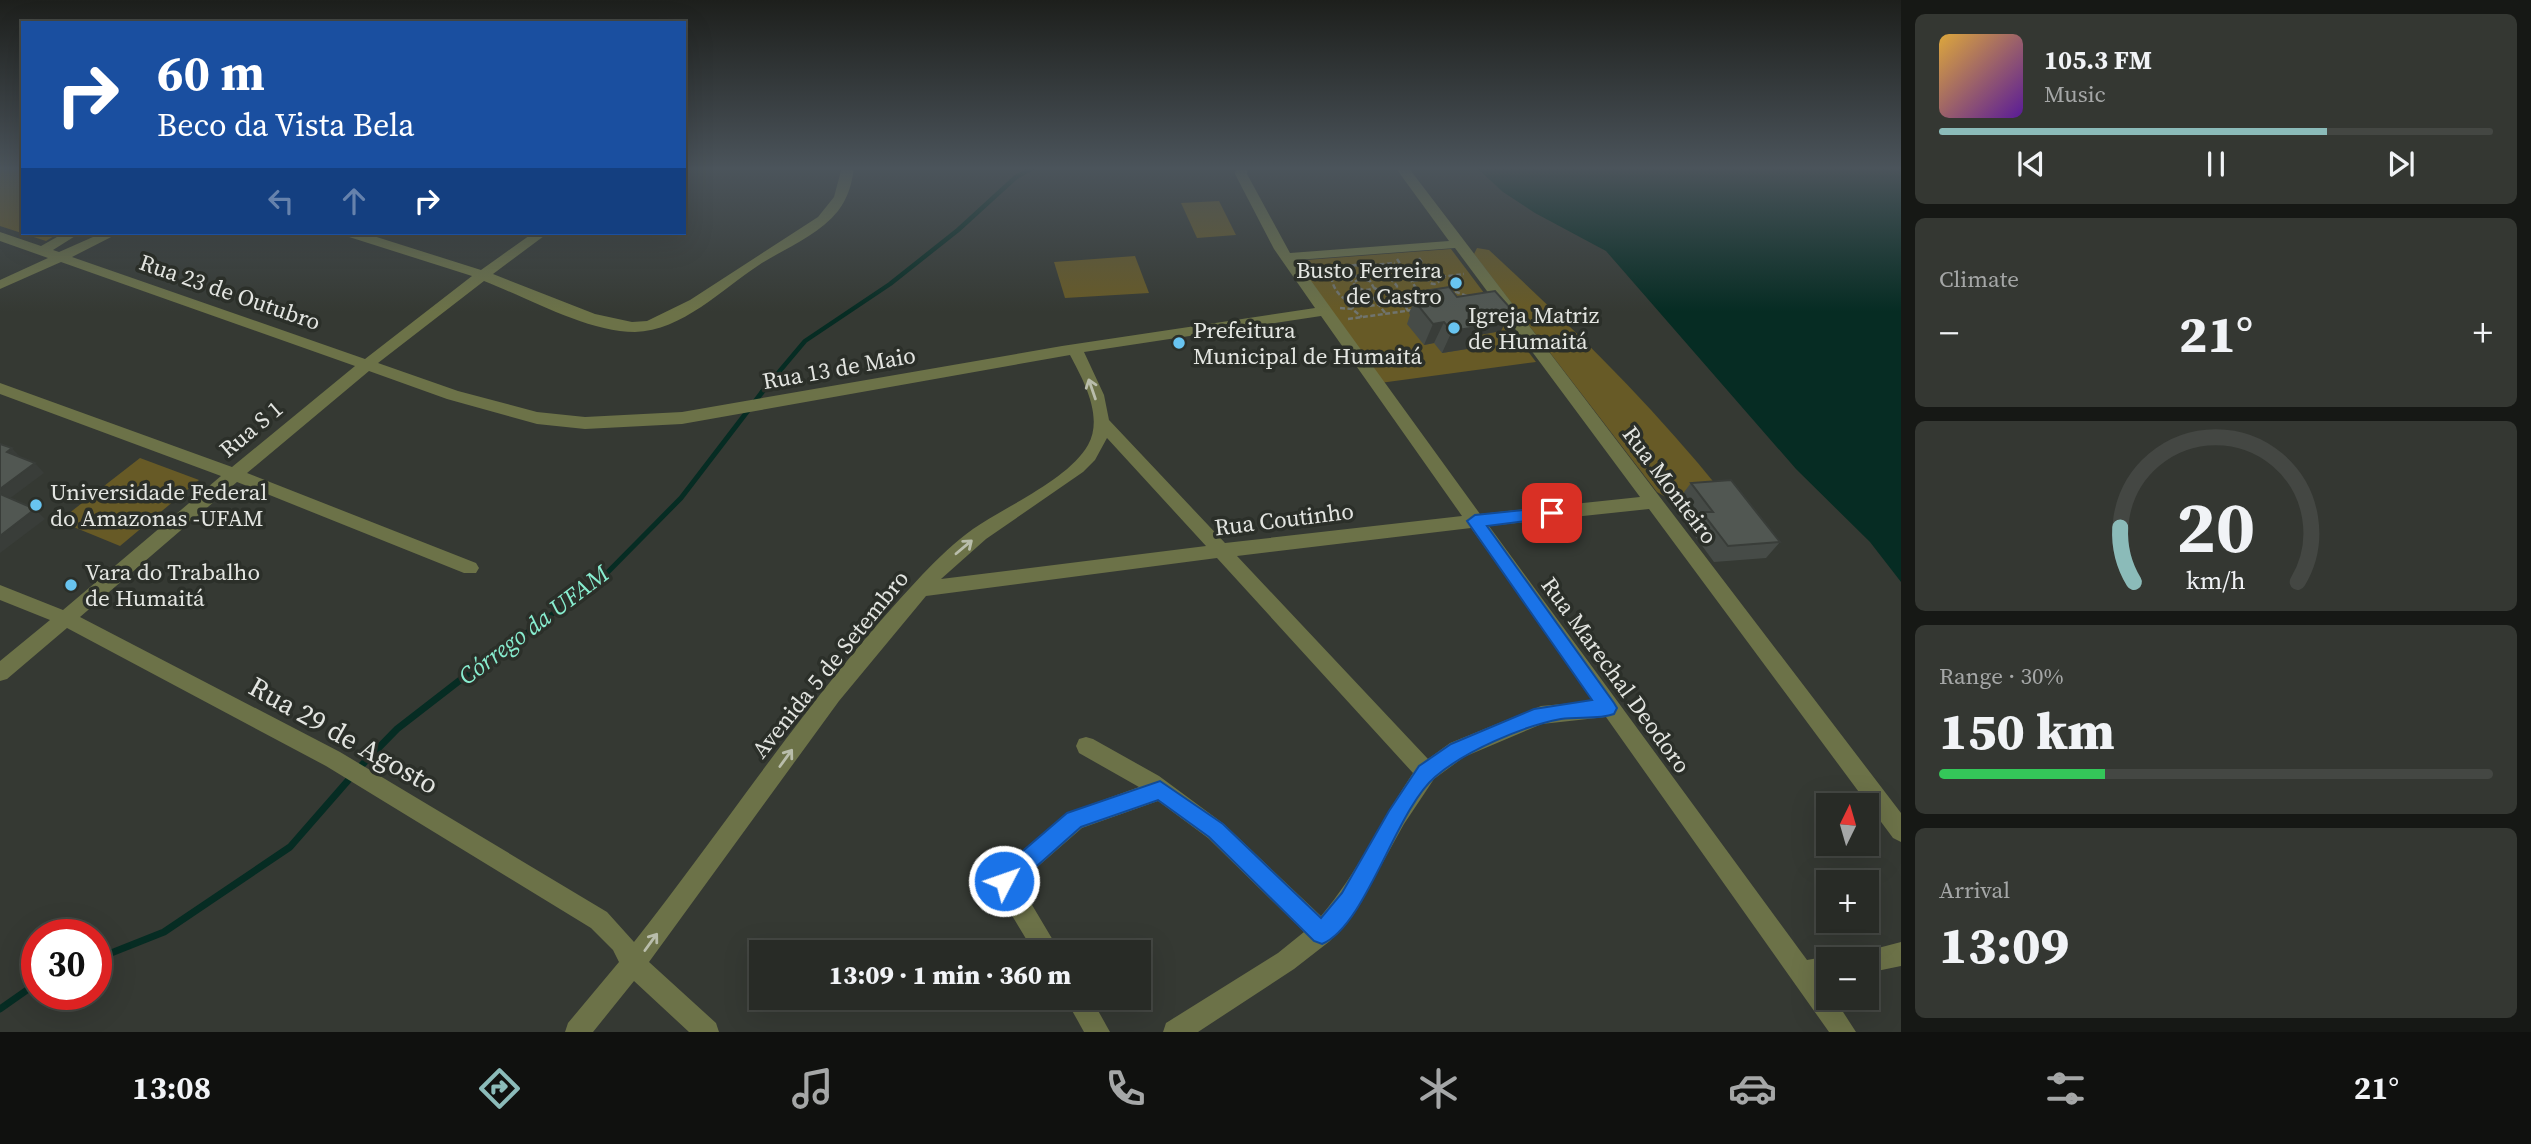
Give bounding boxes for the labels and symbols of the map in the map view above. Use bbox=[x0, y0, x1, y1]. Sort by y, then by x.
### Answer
street label: Rua 23 de Outubro bbox=[135, 246, 325, 338]
place label: Busto Ferreira de Castro bbox=[1296, 254, 1442, 312]
marker: Busto Ferreira de Castro bbox=[1448, 275, 1464, 291]
place label: Igreja Matriz de Humaitá bbox=[1468, 299, 1599, 357]
place label: Prefeitura Municipal de Humaitá bbox=[1193, 314, 1423, 372]
marker: Igreja Matriz de Humaitá bbox=[1446, 320, 1462, 336]
marker: Prefeitura Municipal de Humaitá bbox=[1171, 335, 1187, 351]
street label: Rua 13 de Maio bbox=[760, 339, 918, 397]
one-way arrow bbox=[1085, 378, 1097, 400]
street label: Rua S 1 bbox=[212, 393, 290, 465]
street label: Rua Monteiro bbox=[1615, 419, 1725, 551]
place label: Universidade Federal do Amazonas -UFAM bbox=[50, 476, 267, 534]
pin bbox=[1522, 483, 1582, 543]
street label: Rua Coutinho bbox=[1212, 495, 1356, 543]
marker: Universidade Federal do Amazonas -UFAM bbox=[28, 497, 44, 513]
one-way arrow bbox=[954, 539, 972, 555]
place label: Vara do Trabalho de Humaitá bbox=[85, 556, 260, 614]
water label: Córrego da UFAM bbox=[452, 557, 616, 692]
street label: Avenida 5 de Setembro bbox=[744, 563, 916, 765]
street label: Rua Marechal Deodoro bbox=[1534, 570, 1698, 780]
marker: Vara do Trabalho de Humaitá bbox=[63, 577, 79, 593]
street label: Rua 29 de Agosto bbox=[242, 667, 446, 803]
one-way arrow bbox=[778, 749, 793, 768]
north arrow bbox=[1816, 793, 1880, 856]
position arrow bbox=[967, 844, 1041, 918]
speed limit sign: 30 bbox=[21, 919, 112, 1010]
one-way arrow bbox=[644, 933, 659, 951]

